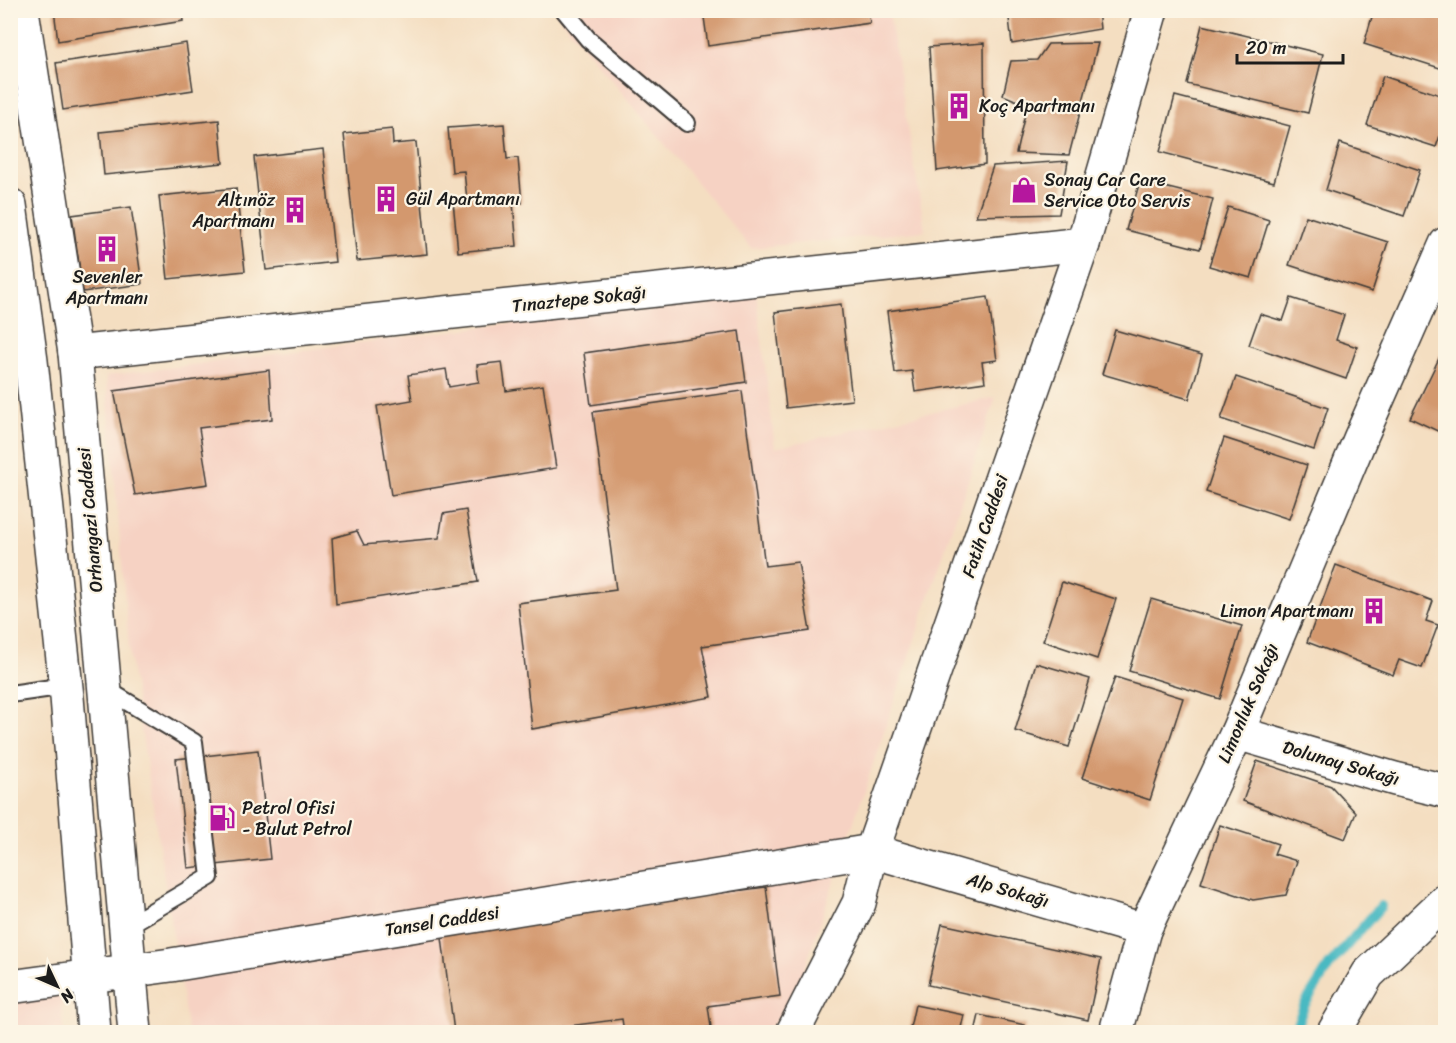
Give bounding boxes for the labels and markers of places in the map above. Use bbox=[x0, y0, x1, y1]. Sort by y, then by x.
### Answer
place label: Koç Apartmanı bbox=[979, 90, 1095, 122]
building icon: Koç Apartmanı bbox=[944, 91, 974, 121]
place label: Sonay Car Care Service Oto Servis bbox=[1044, 164, 1191, 217]
shop icon: Sonay Car Care Service Oto Servis bbox=[1009, 175, 1039, 205]
place label: Gül Apartmanı bbox=[406, 183, 520, 215]
place label: Altınöz Apartmanı bbox=[191, 184, 275, 237]
building icon: Gül Apartmanı bbox=[371, 184, 401, 214]
building icon: Altınöz Apartmanı bbox=[280, 195, 310, 225]
building icon: Sevenler Apartmanı bbox=[92, 234, 122, 264]
place label: Sevenler Apartmanı bbox=[65, 261, 148, 314]
place label: Limon Apartmanı bbox=[1220, 595, 1354, 627]
building icon: Limon Apartmanı bbox=[1359, 596, 1389, 626]
place label: Petrol Ofisi - Bulut Petrol bbox=[242, 792, 352, 845]
fuel station icon: Petrol Ofisi - Bulut Petrol bbox=[207, 803, 237, 833]

